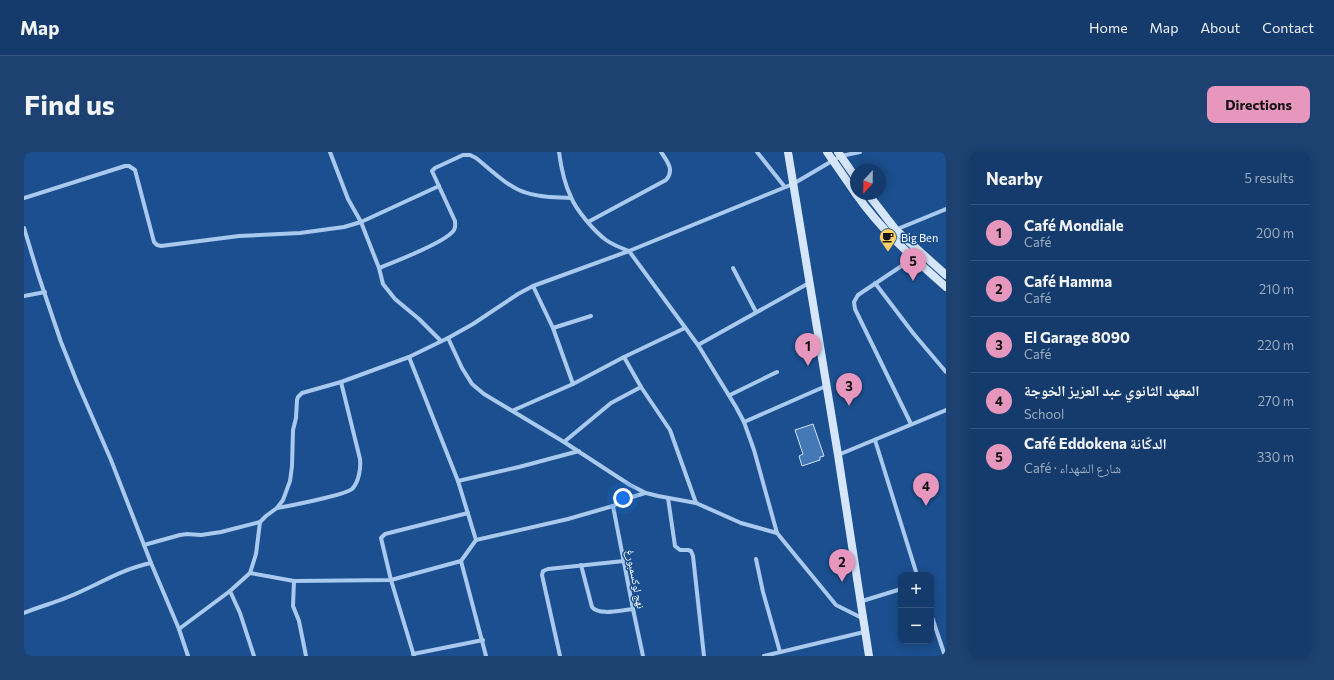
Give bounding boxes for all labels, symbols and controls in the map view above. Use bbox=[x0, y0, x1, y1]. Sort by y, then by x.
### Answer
text: Map bbox=[20, 16, 59, 39]
text: Home bbox=[1089, 19, 1128, 36]
text: Map bbox=[1150, 19, 1178, 36]
text: About bbox=[1200, 19, 1240, 36]
text: Contact bbox=[1262, 19, 1314, 36]
button: Directions bbox=[1207, 86, 1310, 123]
text: Find us bbox=[24, 87, 115, 121]
north arrow bbox=[850, 164, 886, 200]
text: Nearby bbox=[986, 168, 1043, 189]
text: 5 results bbox=[1244, 170, 1294, 186]
text: Café Mondiale bbox=[1024, 216, 1124, 234]
text: 1 bbox=[996, 225, 1002, 241]
text: 200 m bbox=[1256, 225, 1294, 241]
cafe icon: Big Ben bbox=[878, 227, 898, 252]
place label: Big Ben bbox=[901, 231, 938, 244]
text: Café bbox=[1024, 234, 1051, 250]
pin: 5 bbox=[900, 248, 926, 281]
text: Café Hamma bbox=[1024, 272, 1112, 290]
text: 2 bbox=[995, 281, 1003, 297]
text: 210 m bbox=[1259, 281, 1294, 297]
text: Café bbox=[1024, 290, 1051, 306]
text: El Garage 8090 bbox=[1024, 328, 1130, 346]
pin: 1 bbox=[795, 333, 821, 366]
text: 3 bbox=[995, 337, 1003, 353]
text: 220 m bbox=[1257, 337, 1294, 353]
text: Café bbox=[1024, 346, 1051, 362]
pin: 3 bbox=[836, 373, 862, 406]
text: المعهد الثانوي عبد العزيز الخوجة bbox=[1024, 381, 1199, 399]
text: 4 bbox=[995, 393, 1003, 409]
text: 270 m bbox=[1258, 393, 1294, 409]
text: School bbox=[1024, 406, 1064, 422]
text: Café Eddokena الدكّانة bbox=[1024, 434, 1167, 452]
text: 5 bbox=[995, 449, 1003, 465]
text: 330 m bbox=[1257, 449, 1294, 465]
text: Café · شارع الشهداء bbox=[1024, 460, 1121, 476]
pin: 4 bbox=[913, 473, 939, 506]
your location bbox=[613, 488, 633, 508]
street label: نهج لوكسمبورغ bbox=[623, 548, 648, 610]
pin: 2 bbox=[829, 549, 855, 582]
map controls bbox=[898, 572, 934, 644]
button: + bbox=[898, 572, 934, 608]
button: − bbox=[898, 608, 934, 644]

